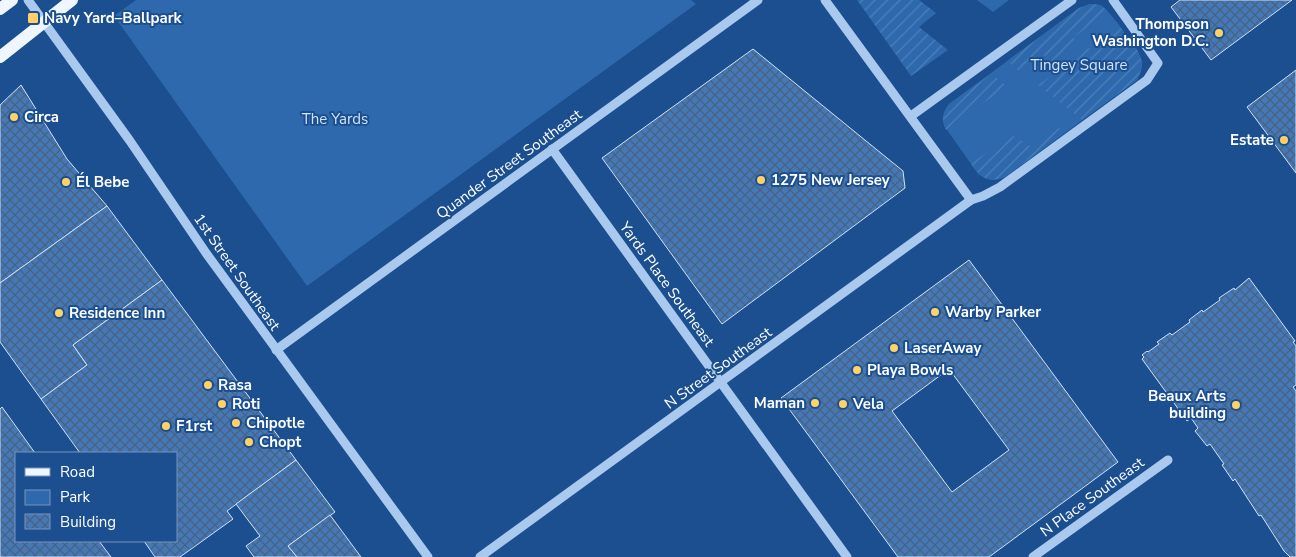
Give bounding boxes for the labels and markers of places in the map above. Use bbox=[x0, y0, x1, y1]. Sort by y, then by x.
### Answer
place label: Navy Yard–Ballpark bbox=[44, 8, 183, 28]
marker: Navy Yard–Ballpark bbox=[26, 11, 40, 25]
place label: Thompson Washington D.C. bbox=[1092, 14, 1209, 51]
marker: Thompson Washington D.C. bbox=[1213, 27, 1225, 39]
place label: Circa bbox=[24, 107, 59, 127]
marker: Circa bbox=[8, 111, 20, 123]
place label: Estate bbox=[1230, 130, 1274, 150]
marker: Estate bbox=[1278, 134, 1290, 146]
place label: 1275 New Jersey bbox=[771, 170, 890, 190]
place label: Él Bebe bbox=[76, 172, 129, 192]
marker: 1275 New Jersey bbox=[755, 174, 767, 186]
marker: Él Bebe bbox=[60, 176, 72, 188]
place label: Warby Parker bbox=[945, 302, 1041, 322]
place label: Residence Inn bbox=[69, 303, 165, 323]
marker: Warby Parker bbox=[929, 306, 941, 318]
marker: Residence Inn bbox=[53, 307, 65, 319]
place label: LaserAway bbox=[904, 338, 981, 358]
marker: LaserAway bbox=[888, 342, 900, 354]
place label: Playa Bowls bbox=[867, 360, 953, 380]
marker: Playa Bowls bbox=[851, 364, 863, 376]
place label: Rasa bbox=[218, 375, 252, 395]
marker: Rasa bbox=[202, 379, 214, 391]
place label: Beaux Arts building bbox=[1148, 386, 1226, 423]
place label: Maman bbox=[754, 393, 805, 413]
place label: Roti bbox=[232, 394, 260, 414]
place label: Vela bbox=[852, 394, 884, 414]
marker: Maman bbox=[809, 397, 821, 409]
marker: Roti bbox=[216, 398, 228, 410]
marker: Vela bbox=[837, 398, 849, 410]
marker: Beaux Arts building bbox=[1230, 399, 1242, 411]
place label: Chipotle bbox=[246, 413, 305, 433]
place label: F1rst bbox=[176, 416, 212, 436]
marker: Chipotle bbox=[230, 417, 242, 429]
marker: F1rst bbox=[160, 420, 172, 432]
place label: Chopt bbox=[259, 432, 302, 452]
marker: Chopt bbox=[243, 436, 255, 448]

